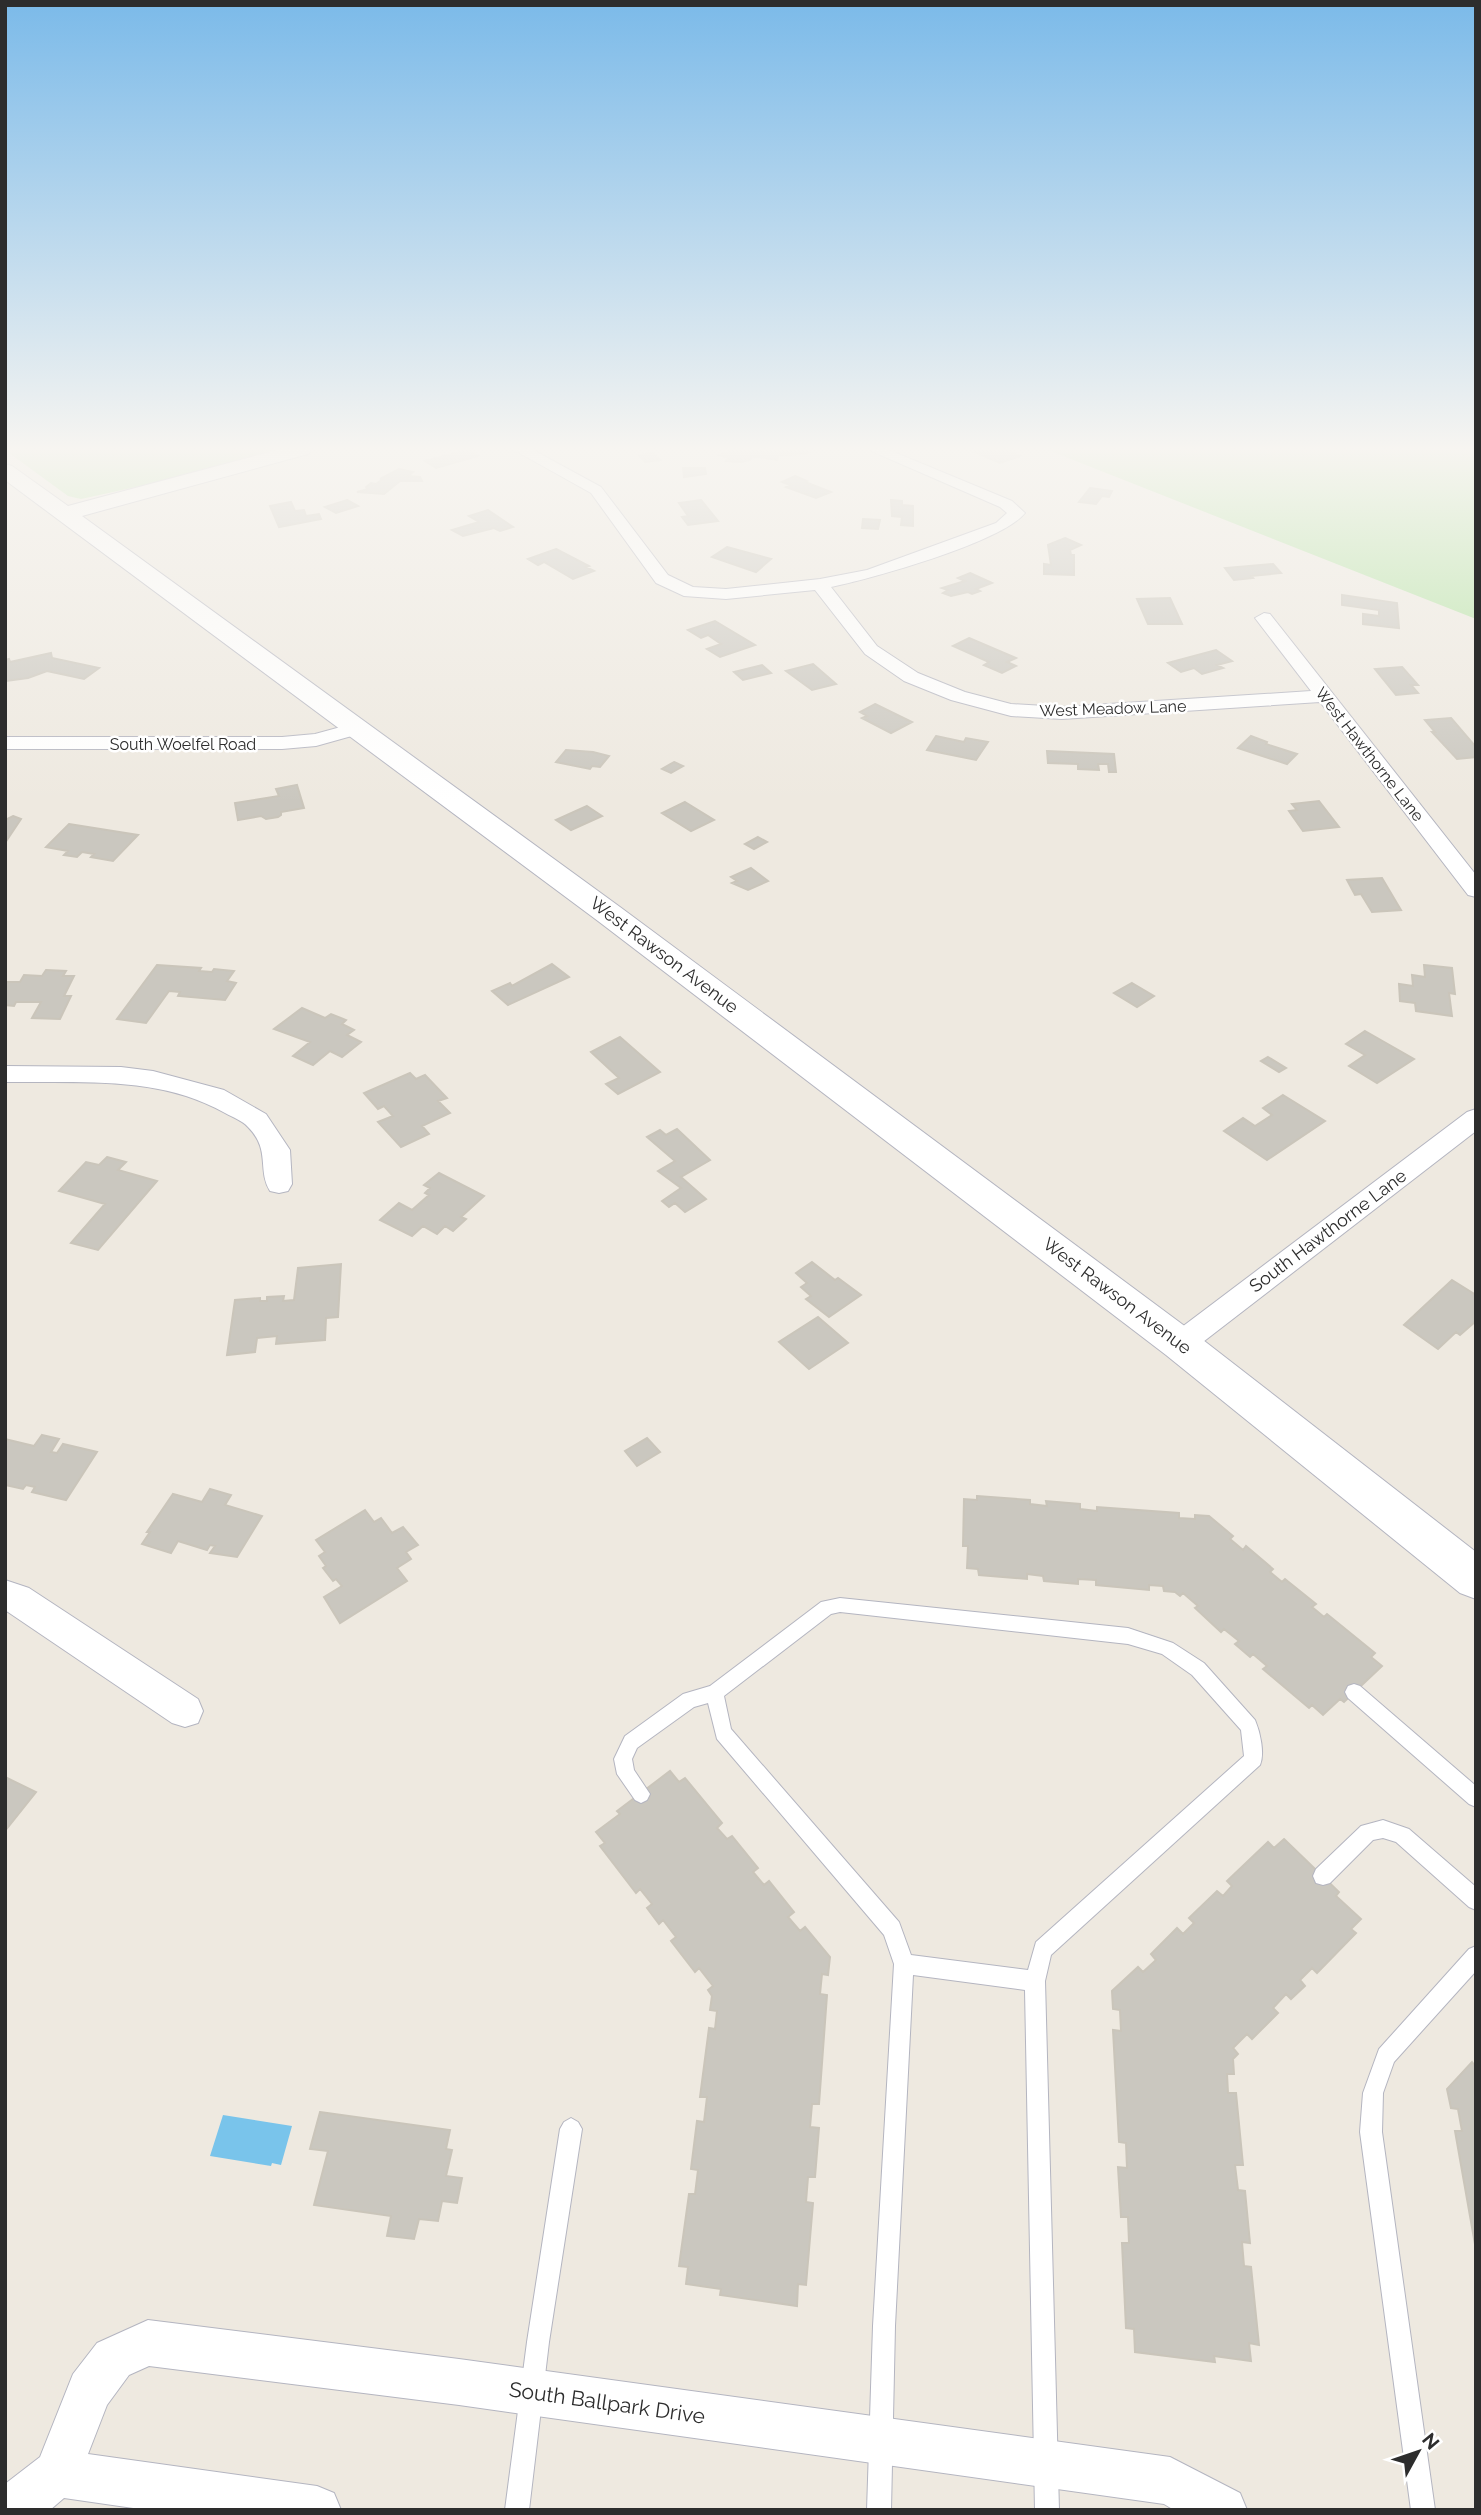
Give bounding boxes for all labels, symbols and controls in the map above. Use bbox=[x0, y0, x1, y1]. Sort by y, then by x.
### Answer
street label: West Hawthorne Lane bbox=[1311, 684, 1428, 825]
street label: West Meadow Lane bbox=[1039, 696, 1187, 721]
street label: South Woelfel Road bbox=[110, 735, 256, 754]
street label: West Rawson Avenue bbox=[586, 892, 743, 1017]
street label: South Hawthorne Lane bbox=[1245, 1164, 1411, 1297]
street label: West Rawson Avenue bbox=[1039, 1233, 1196, 1358]
street label: South Ballpark Drive bbox=[508, 2376, 707, 2429]
north arrow bbox=[1383, 2417, 1453, 2487]
text: N bbox=[1418, 2428, 1444, 2454]

